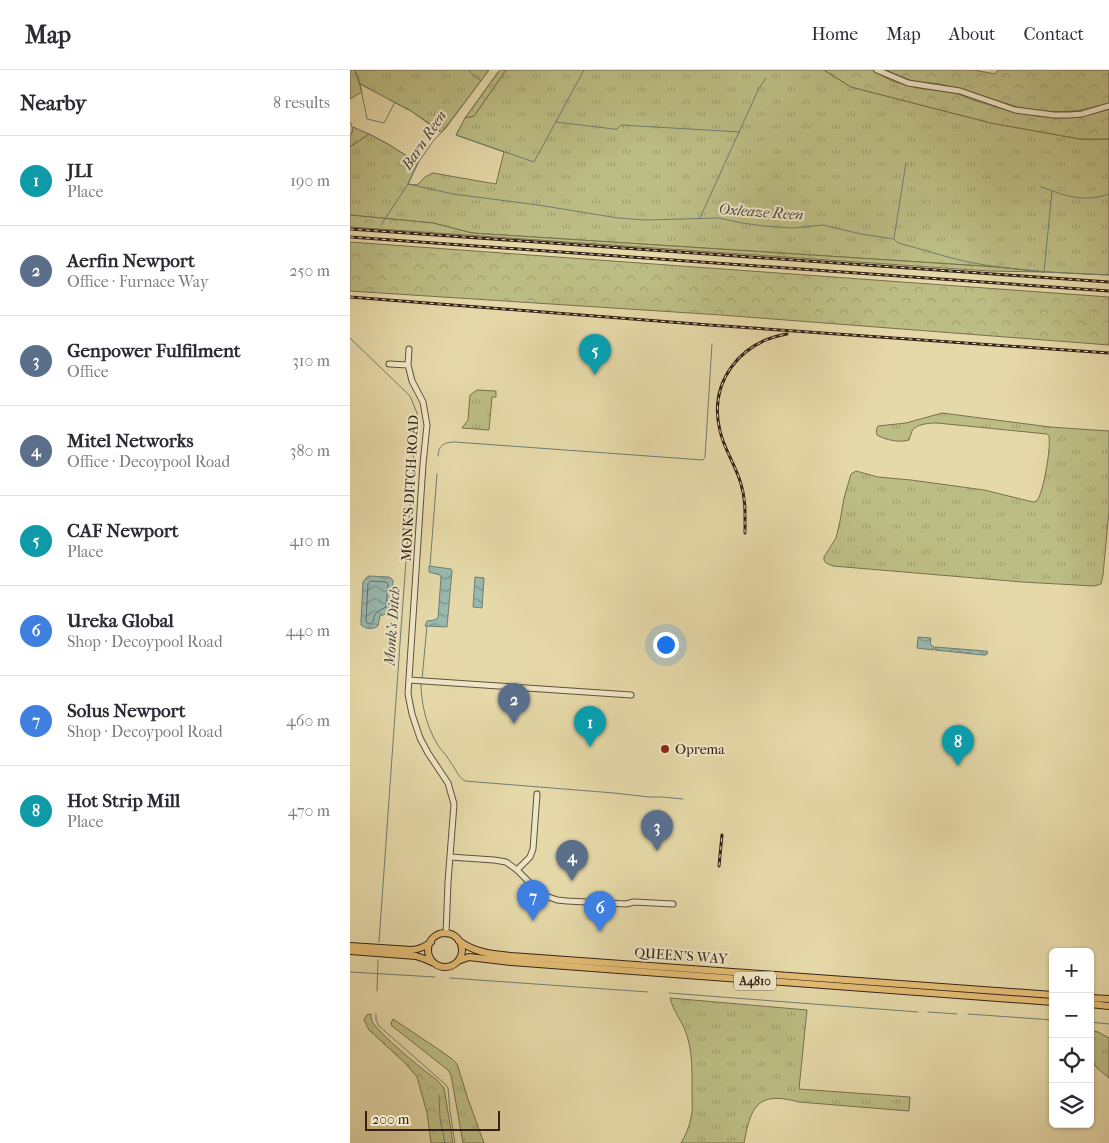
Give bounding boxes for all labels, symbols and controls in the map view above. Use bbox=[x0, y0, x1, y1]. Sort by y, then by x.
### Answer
text: Map bbox=[25, 21, 71, 49]
text: Home bbox=[811, 24, 858, 45]
text: Map bbox=[886, 24, 921, 45]
text: About bbox=[949, 24, 995, 45]
text: Contact bbox=[1023, 24, 1084, 45]
text: Nearby bbox=[20, 91, 86, 115]
text: 8 results bbox=[273, 93, 330, 112]
water label: Barn Reen bbox=[397, 107, 450, 174]
text: JLI bbox=[67, 160, 93, 182]
text: 1 bbox=[33, 171, 39, 190]
text: 190 m bbox=[290, 171, 330, 190]
text: Place bbox=[67, 182, 103, 201]
water label: Oxleaze Reen bbox=[718, 200, 804, 224]
text: Aerfin Newport bbox=[67, 250, 195, 272]
text: 2 bbox=[32, 261, 40, 280]
text: 250 m bbox=[289, 261, 330, 280]
text: Office · Furnace Way bbox=[67, 272, 209, 291]
pin: 5 bbox=[579, 334, 611, 375]
text: Genpower Fulfilment bbox=[67, 340, 241, 362]
text: 3 bbox=[33, 351, 39, 370]
text: 310 m bbox=[292, 351, 330, 370]
text: Office bbox=[67, 362, 109, 381]
street label: MONK'S DITCH ROAD bbox=[398, 414, 422, 562]
text: Mitel Networks bbox=[67, 430, 193, 452]
text: 4 bbox=[31, 441, 41, 460]
text: 380 m bbox=[290, 441, 330, 460]
text: Office · Decoypool Road bbox=[67, 452, 230, 471]
text: CAF Newport bbox=[67, 520, 179, 542]
text: 5 bbox=[33, 531, 39, 550]
text: 410 m bbox=[289, 531, 330, 550]
text: Place bbox=[67, 542, 103, 561]
water label: Monk's Ditch bbox=[380, 586, 404, 667]
text: Ureka Global bbox=[67, 610, 174, 632]
text: 6 bbox=[32, 621, 40, 640]
text: 440 m bbox=[285, 621, 330, 640]
text: Shop · Decoypool Road bbox=[67, 632, 223, 651]
your location bbox=[653, 632, 679, 658]
pin: 2 bbox=[498, 683, 530, 724]
text: Solus Newport bbox=[67, 700, 186, 722]
pin: 1 bbox=[574, 706, 606, 747]
text: 7 bbox=[32, 711, 40, 730]
text: 460 m bbox=[286, 711, 330, 730]
text: Shop · Decoypool Road bbox=[67, 722, 223, 741]
pin: 8 bbox=[942, 725, 974, 766]
place label: Oprema bbox=[675, 741, 725, 758]
marker: Oprema bbox=[659, 743, 671, 755]
text: Hot Strip Mill bbox=[67, 790, 180, 812]
text: 8 bbox=[32, 801, 40, 820]
text: 470 m bbox=[288, 801, 330, 820]
pin: 3 bbox=[641, 810, 673, 851]
text: Place bbox=[67, 812, 103, 831]
pin: 4 bbox=[556, 840, 588, 881]
pin: 7 bbox=[517, 880, 549, 921]
pin: 6 bbox=[584, 891, 616, 932]
street label: QUEEN'S WAY bbox=[634, 944, 729, 968]
map controls bbox=[1049, 948, 1094, 1128]
button: + bbox=[1049, 948, 1094, 993]
road number: A4810 bbox=[734, 971, 776, 990]
button: − bbox=[1049, 993, 1094, 1038]
button: locate bbox=[1049, 1038, 1094, 1083]
button: layers bbox=[1049, 1083, 1094, 1128]
scale bar bbox=[365, 1108, 500, 1131]
text: 200 m bbox=[372, 1111, 409, 1128]

